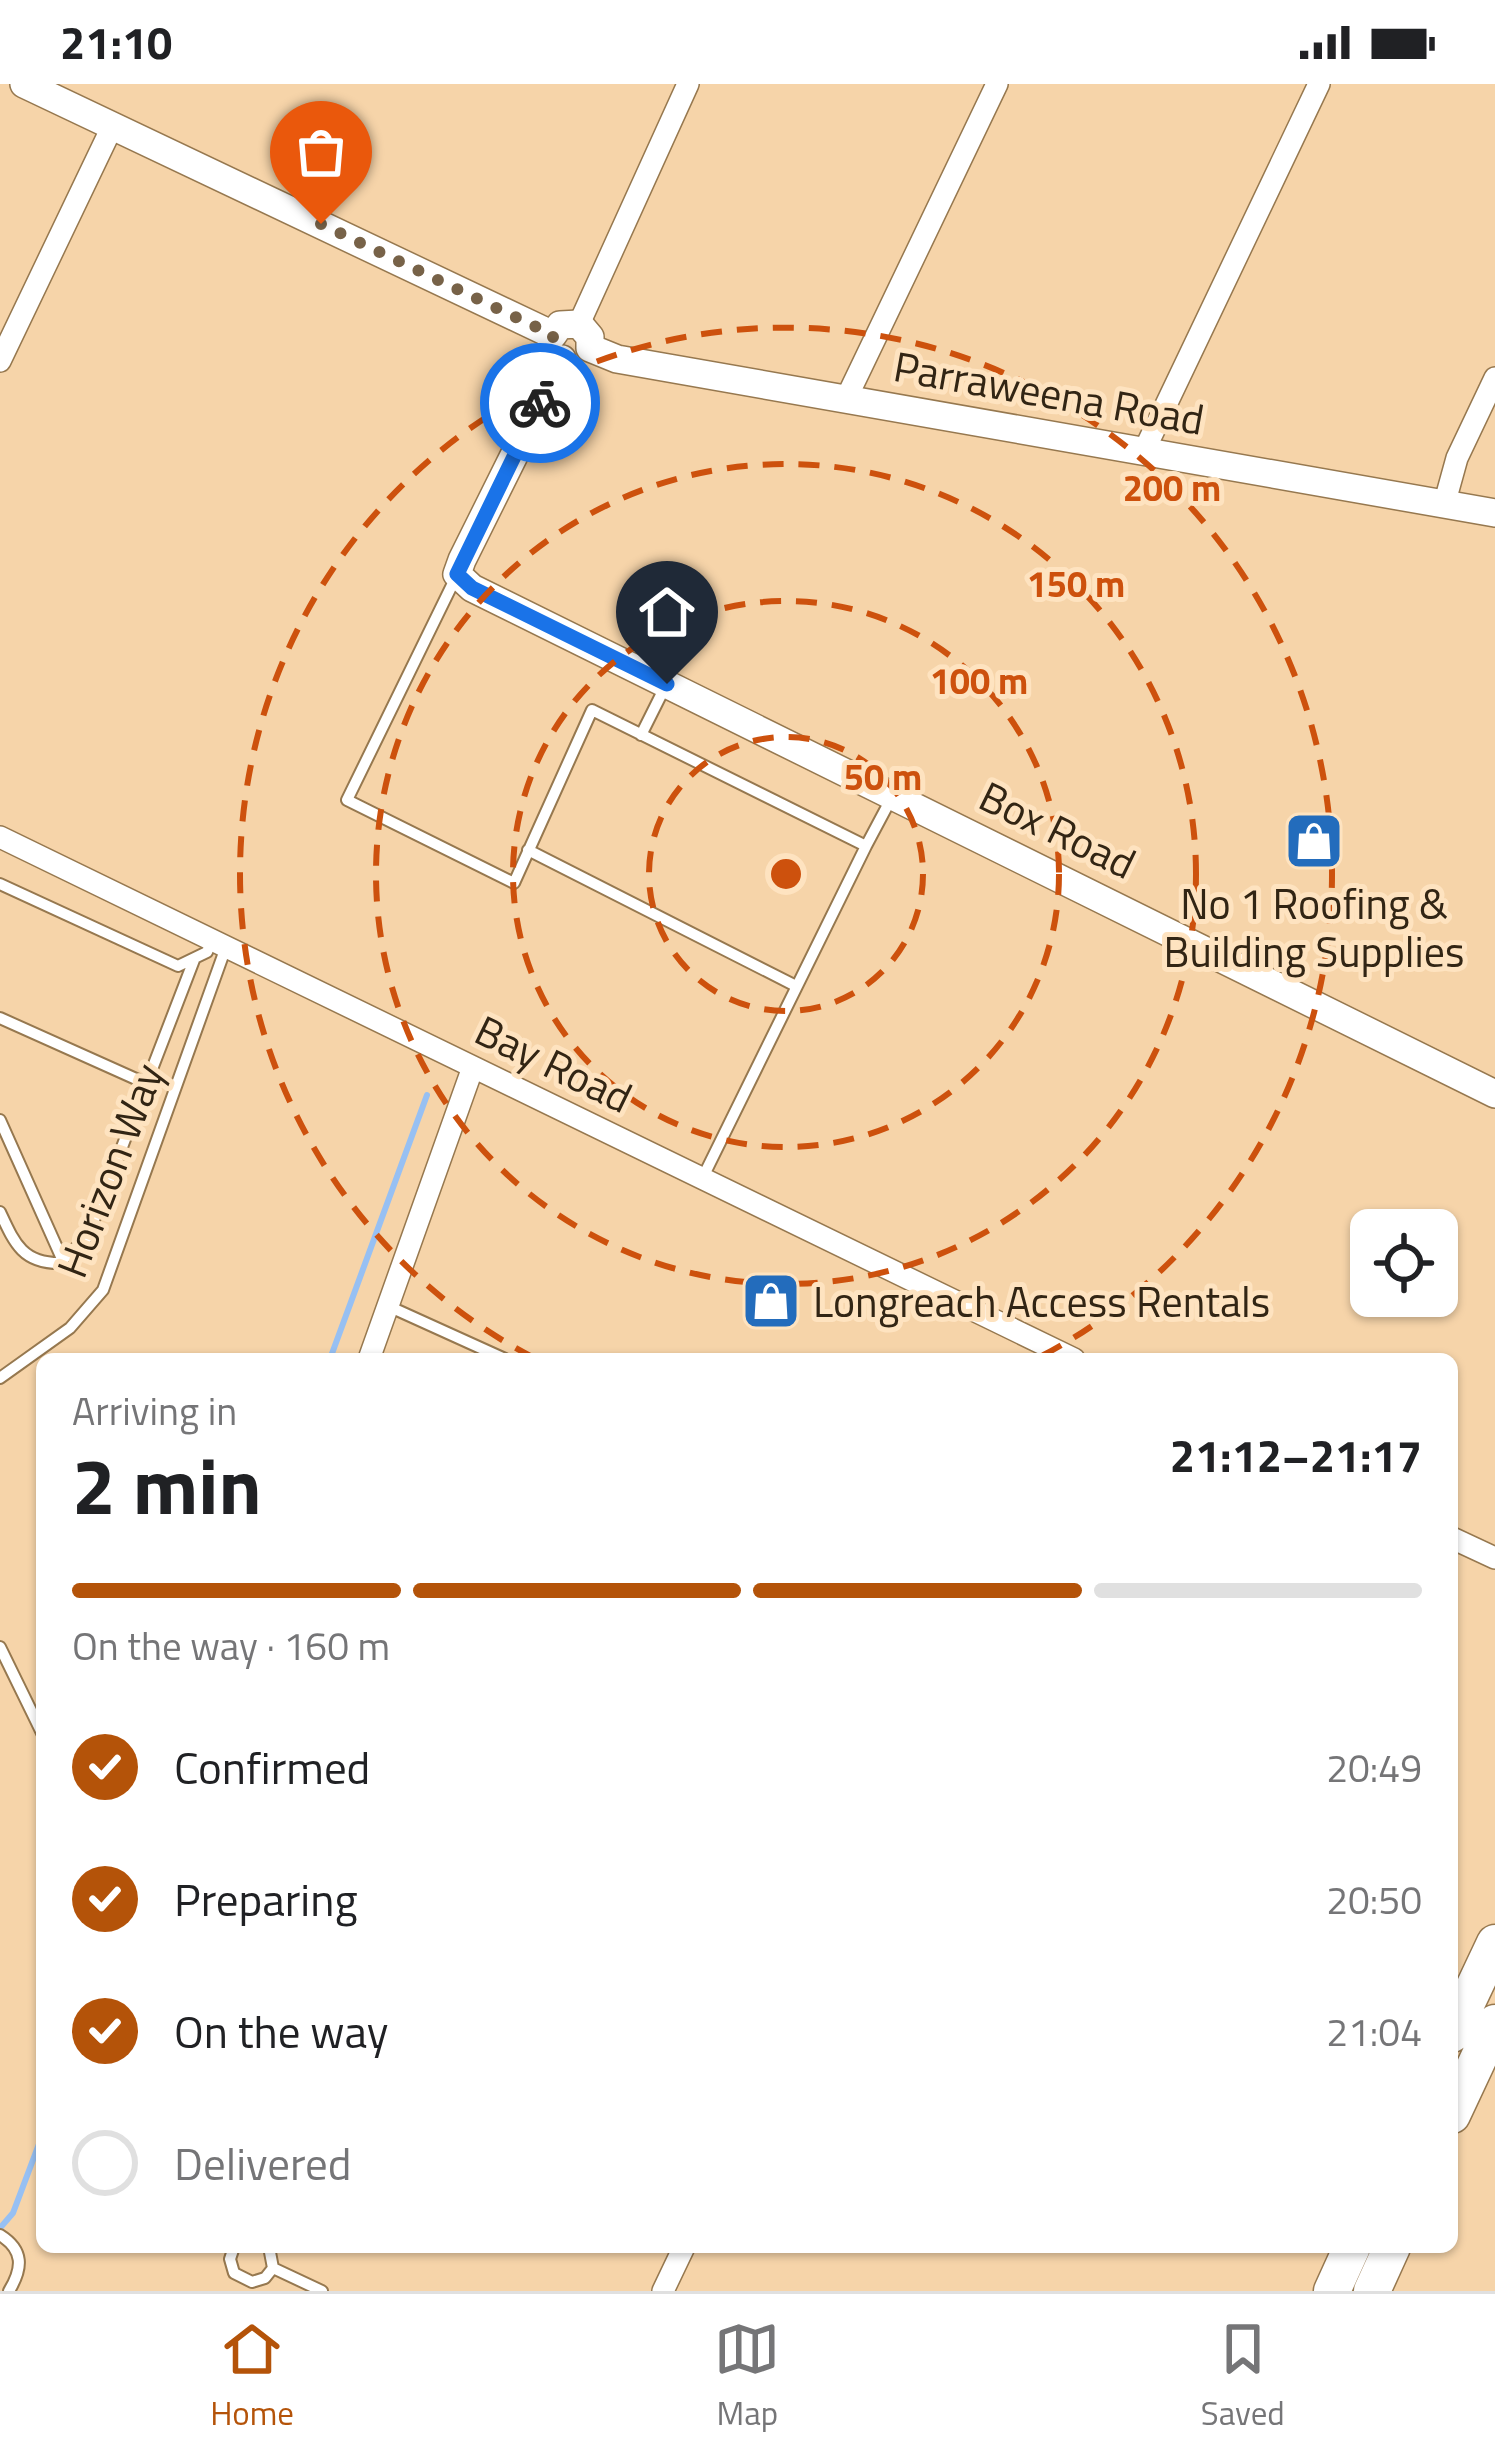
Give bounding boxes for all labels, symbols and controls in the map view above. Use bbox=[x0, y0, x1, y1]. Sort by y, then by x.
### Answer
text: 21:10 bbox=[60, 8, 172, 76]
pin bbox=[270, 101, 372, 224]
icon: bag bbox=[288, 119, 354, 185]
street label: Parraweena Road bbox=[889, 333, 1209, 451]
courier bbox=[480, 343, 600, 463]
icon: bike bbox=[507, 370, 573, 436]
text: 200 m bbox=[1123, 460, 1221, 515]
text: 150 m bbox=[1027, 556, 1125, 611]
pin bbox=[616, 561, 718, 684]
icon: home bbox=[634, 579, 700, 645]
text: 100 m bbox=[930, 653, 1028, 708]
text: 50 m bbox=[844, 749, 922, 804]
street label: Box Road bbox=[969, 764, 1147, 894]
shop icon: No 1 Roofing & Building Supplies bbox=[1283, 810, 1345, 872]
centre of rings bbox=[765, 853, 807, 895]
place label: No 1 Roofing & Building Supplies bbox=[1164, 871, 1464, 983]
street label: Bay Road bbox=[465, 998, 643, 1128]
street label: Horizon Way bbox=[39, 1054, 179, 1286]
map controls bbox=[1350, 1209, 1458, 1317]
button: locate bbox=[1350, 1209, 1458, 1317]
place label: Longreach Access Rentals bbox=[813, 1269, 1270, 1333]
shop icon: Longreach Access Rentals bbox=[740, 1270, 802, 1332]
text: Arriving in bbox=[72, 1381, 237, 1440]
text: 21:12–21:17 bbox=[1170, 1421, 1422, 1489]
text: 2 min bbox=[72, 1426, 262, 1544]
text: On the way · 160 m bbox=[72, 1616, 390, 1675]
text: Confirmed bbox=[174, 1733, 370, 1801]
icon: check bbox=[72, 1734, 138, 1800]
text: 20:49 bbox=[1326, 1738, 1422, 1797]
text: Preparing bbox=[174, 1865, 358, 1933]
icon: check bbox=[72, 1866, 138, 1932]
text: 20:50 bbox=[1326, 1870, 1422, 1929]
text: On the way bbox=[174, 1997, 388, 2065]
icon: check bbox=[72, 1998, 138, 2064]
text: 21:04 bbox=[1326, 2002, 1422, 2061]
text: Delivered bbox=[174, 2129, 352, 2197]
tab: Home bbox=[210, 2316, 294, 2438]
tab: Map bbox=[714, 2316, 780, 2438]
tab: Saved bbox=[1201, 2316, 1285, 2438]

